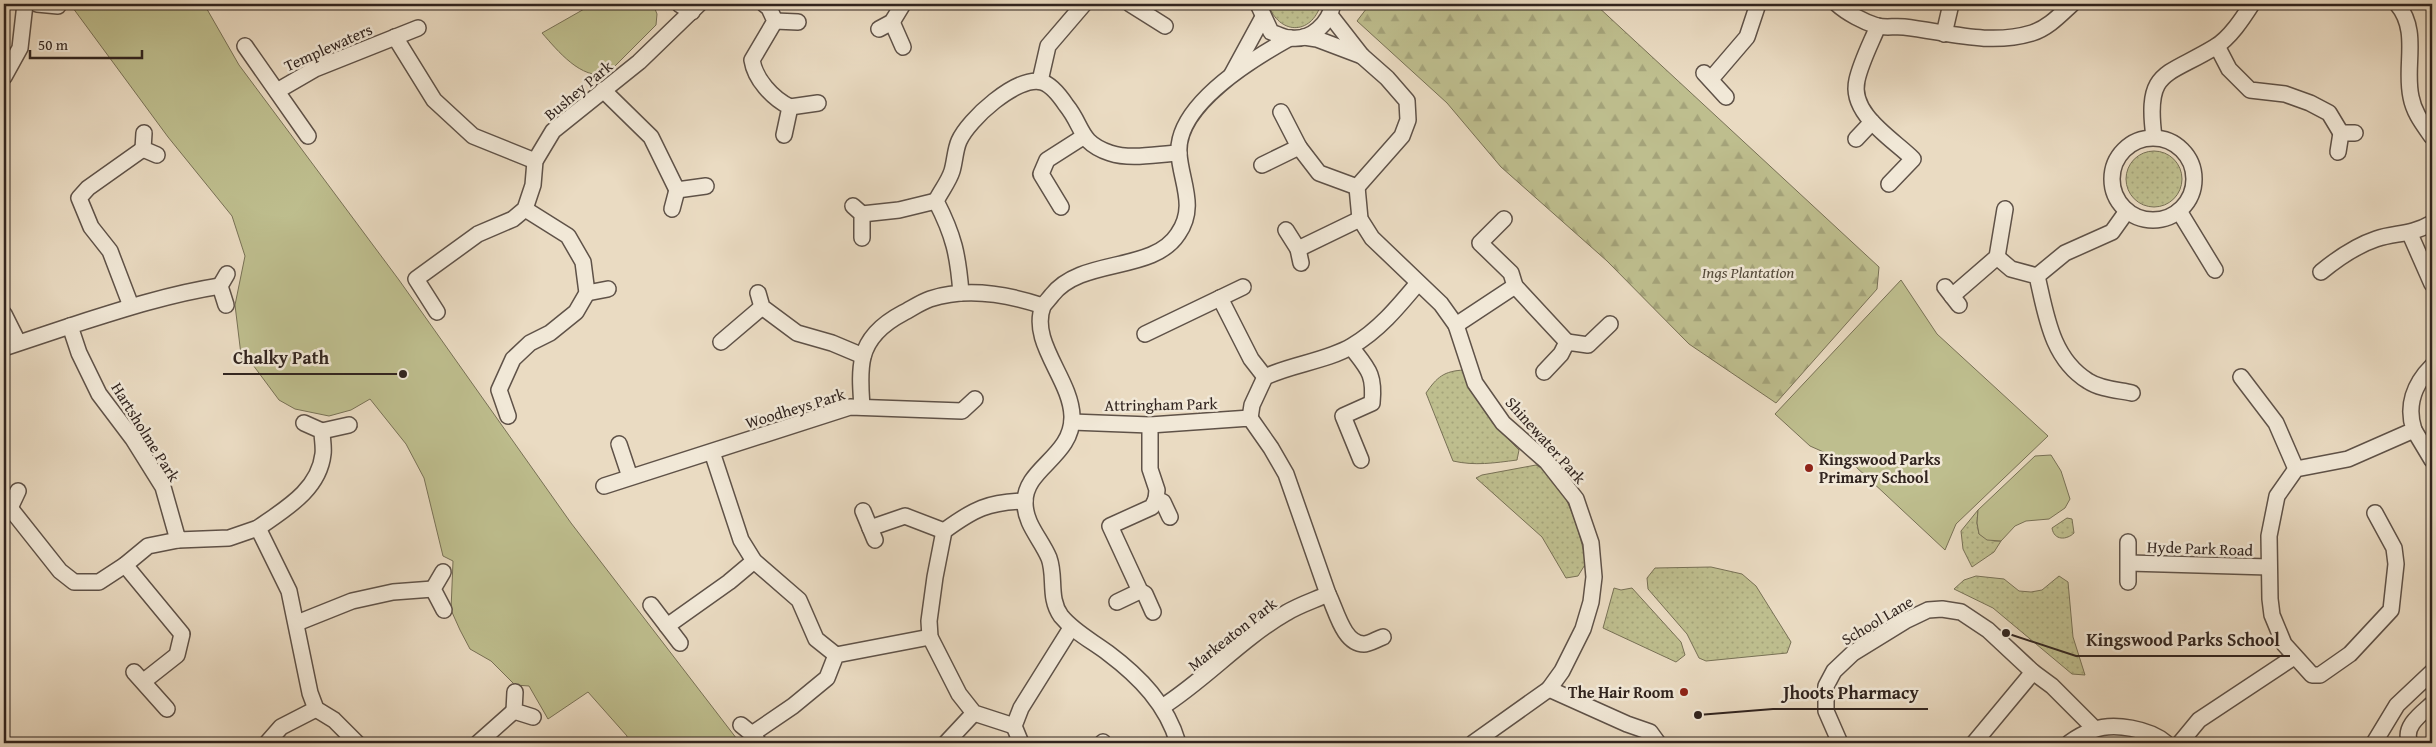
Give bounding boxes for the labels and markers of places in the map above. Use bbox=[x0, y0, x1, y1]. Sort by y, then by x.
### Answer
callout: Chalky Path bbox=[223, 341, 339, 374]
place label: Kingswood Parks Primary School bbox=[1819, 447, 1941, 489]
marker: Kingswood Parks Primary School bbox=[1803, 462, 1815, 474]
callout: Kingswood Parks School bbox=[2076, 623, 2290, 656]
callout: Jhoots Pharmacy bbox=[1773, 676, 1928, 709]
place label: The Hair Room bbox=[1568, 680, 1674, 704]
marker: The Hair Room bbox=[1678, 686, 1690, 698]

